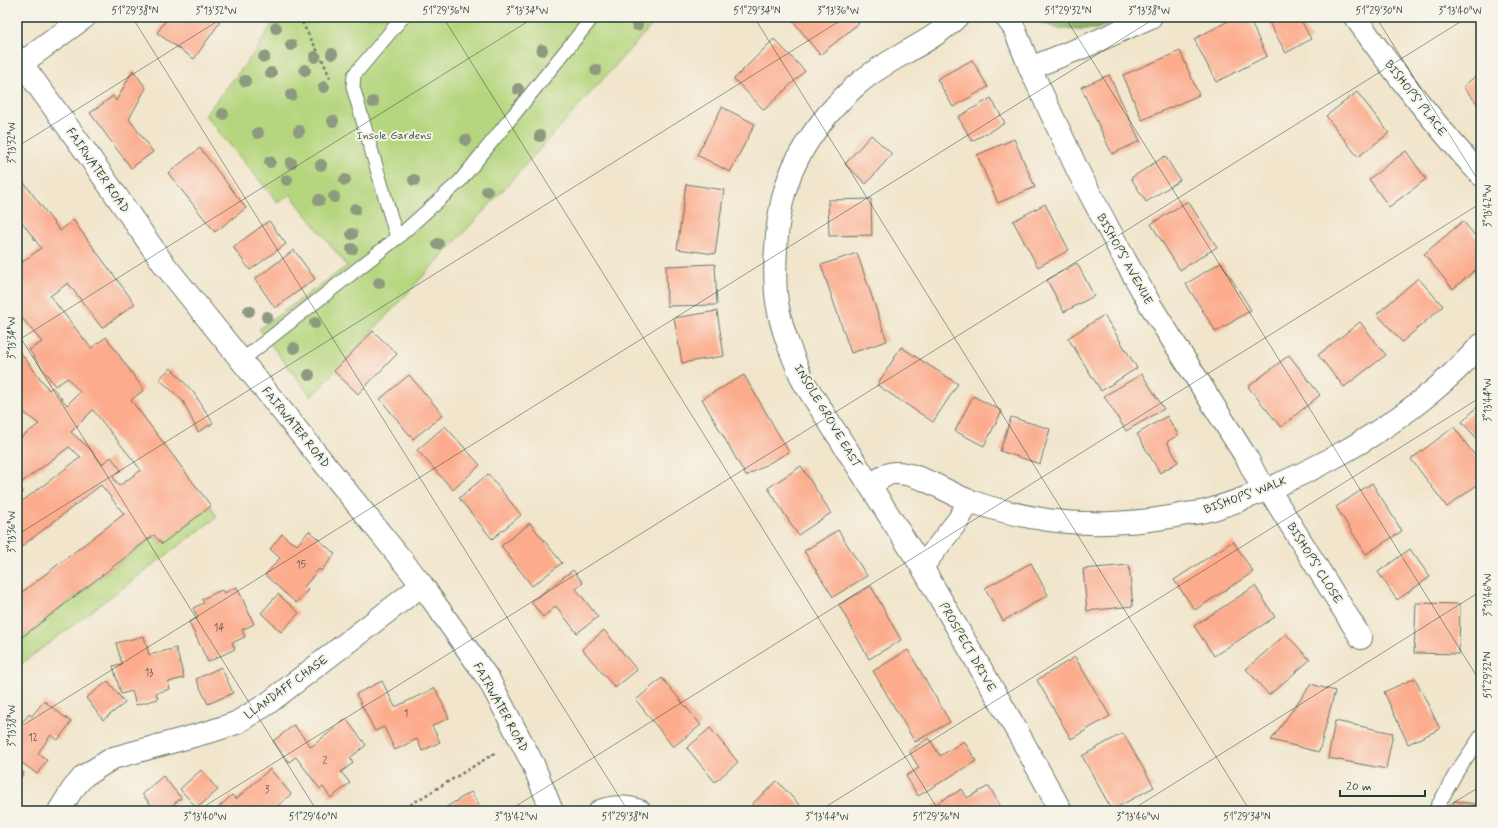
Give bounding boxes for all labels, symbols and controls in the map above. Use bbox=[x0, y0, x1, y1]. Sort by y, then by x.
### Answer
text: 51°29'38"N bbox=[112, 4, 159, 18]
text: 3°13'32"W bbox=[195, 4, 237, 18]
text: 51°29'36"N bbox=[422, 4, 470, 18]
text: 3°13'34"W bbox=[506, 4, 548, 18]
text: 51°29'34"N bbox=[733, 4, 781, 18]
text: 3°13'36"W bbox=[817, 4, 859, 18]
text: 51°29'32"N bbox=[1045, 4, 1092, 18]
text: 3°13'38"W bbox=[1128, 4, 1170, 18]
text: 51°29'30"N bbox=[1355, 4, 1403, 18]
text: 3°13'40"W bbox=[1439, 4, 1481, 18]
street label: BISHOPS' PLACE bbox=[1380, 57, 1450, 140]
text: 3°13'32"W bbox=[5, 122, 19, 164]
street label: FAIRWATER ROAD bbox=[62, 125, 132, 216]
park label: Insole Gardens bbox=[356, 128, 432, 144]
text: 3°13'42"W bbox=[1481, 185, 1495, 227]
street label: BISHOPS' AVENUE bbox=[1092, 211, 1156, 308]
text: 3°13'34"W bbox=[5, 317, 19, 359]
street label: INSOLE GROVE EAST bbox=[790, 362, 865, 472]
text: 3°13'44"W bbox=[1481, 378, 1495, 422]
street label: FAIRWATER ROAD bbox=[258, 384, 333, 472]
street label: BISHOPS' WALK bbox=[1202, 474, 1289, 518]
text: 3°13'36"W bbox=[5, 511, 19, 553]
street label: BISHOPS' CLOSE bbox=[1283, 520, 1346, 608]
house number: 15 bbox=[296, 559, 306, 572]
text: 3°13'46"W bbox=[1481, 574, 1495, 616]
street label: PROSPECT DRIVE bbox=[935, 600, 1000, 696]
house number: 14 bbox=[214, 622, 224, 635]
text: 51°29'32"N bbox=[1481, 651, 1495, 698]
street label: LLANDAFF CHASE bbox=[242, 652, 332, 724]
street label: FAIRWATER ROAD bbox=[469, 660, 531, 755]
house number: 13 bbox=[145, 667, 153, 680]
text: 3°13'38"W bbox=[5, 705, 19, 747]
house number: 1 bbox=[404, 708, 408, 721]
house number: 12 bbox=[28, 732, 38, 745]
house number: 2 bbox=[323, 755, 328, 768]
scale bar bbox=[1340, 772, 1425, 798]
text: 20 m bbox=[1346, 779, 1372, 795]
house number: 3 bbox=[265, 784, 270, 797]
text: 3°13'40"W bbox=[184, 810, 226, 824]
text: 51°29'40"N bbox=[289, 810, 338, 824]
text: 3°13'42"W bbox=[495, 810, 537, 824]
text: 51°29'38"N bbox=[602, 810, 649, 824]
text: 3°13'44"W bbox=[805, 810, 849, 824]
text: 51°29'36"N bbox=[912, 810, 960, 824]
text: 3°13'46"W bbox=[1117, 810, 1159, 824]
text: 51°29'34"N bbox=[1223, 810, 1271, 824]

